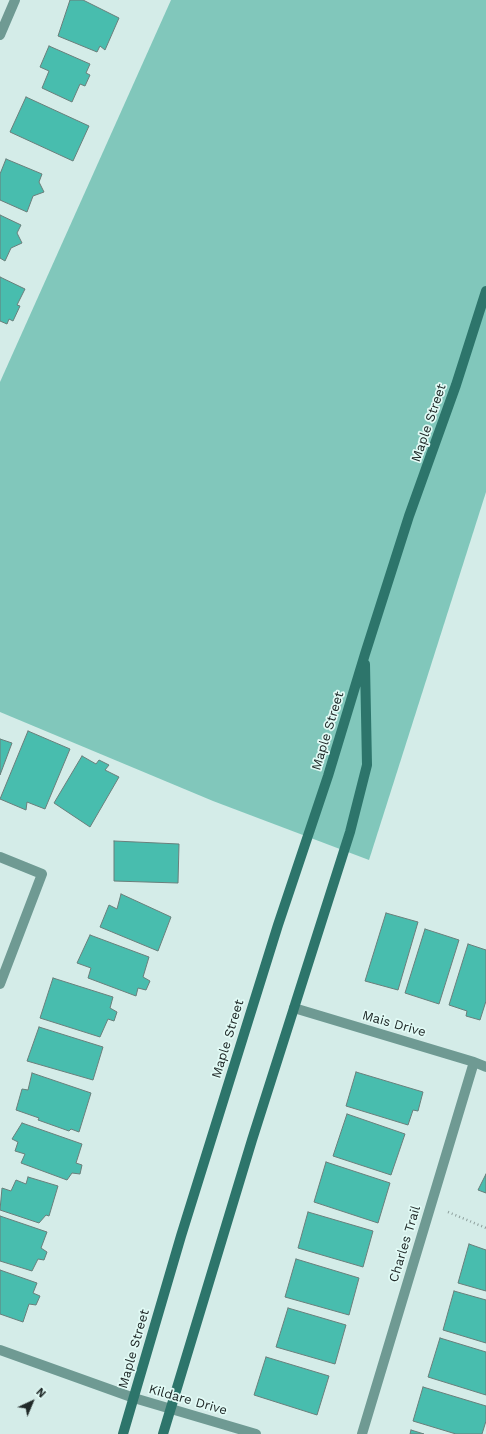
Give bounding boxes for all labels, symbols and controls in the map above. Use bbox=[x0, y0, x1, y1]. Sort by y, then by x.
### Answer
street label: Maple Street bbox=[408, 382, 450, 464]
street label: Maple Street bbox=[309, 690, 347, 772]
street label: Maple Street bbox=[209, 998, 247, 1080]
street label: Mais Drive bbox=[360, 1007, 428, 1041]
street label: Charles Trail bbox=[386, 1204, 424, 1284]
street label: Maple Street bbox=[115, 1308, 153, 1390]
street label: Kildare Drive bbox=[147, 1381, 229, 1419]
north arrow bbox=[12, 1382, 52, 1422]
text: N bbox=[33, 1385, 48, 1401]

